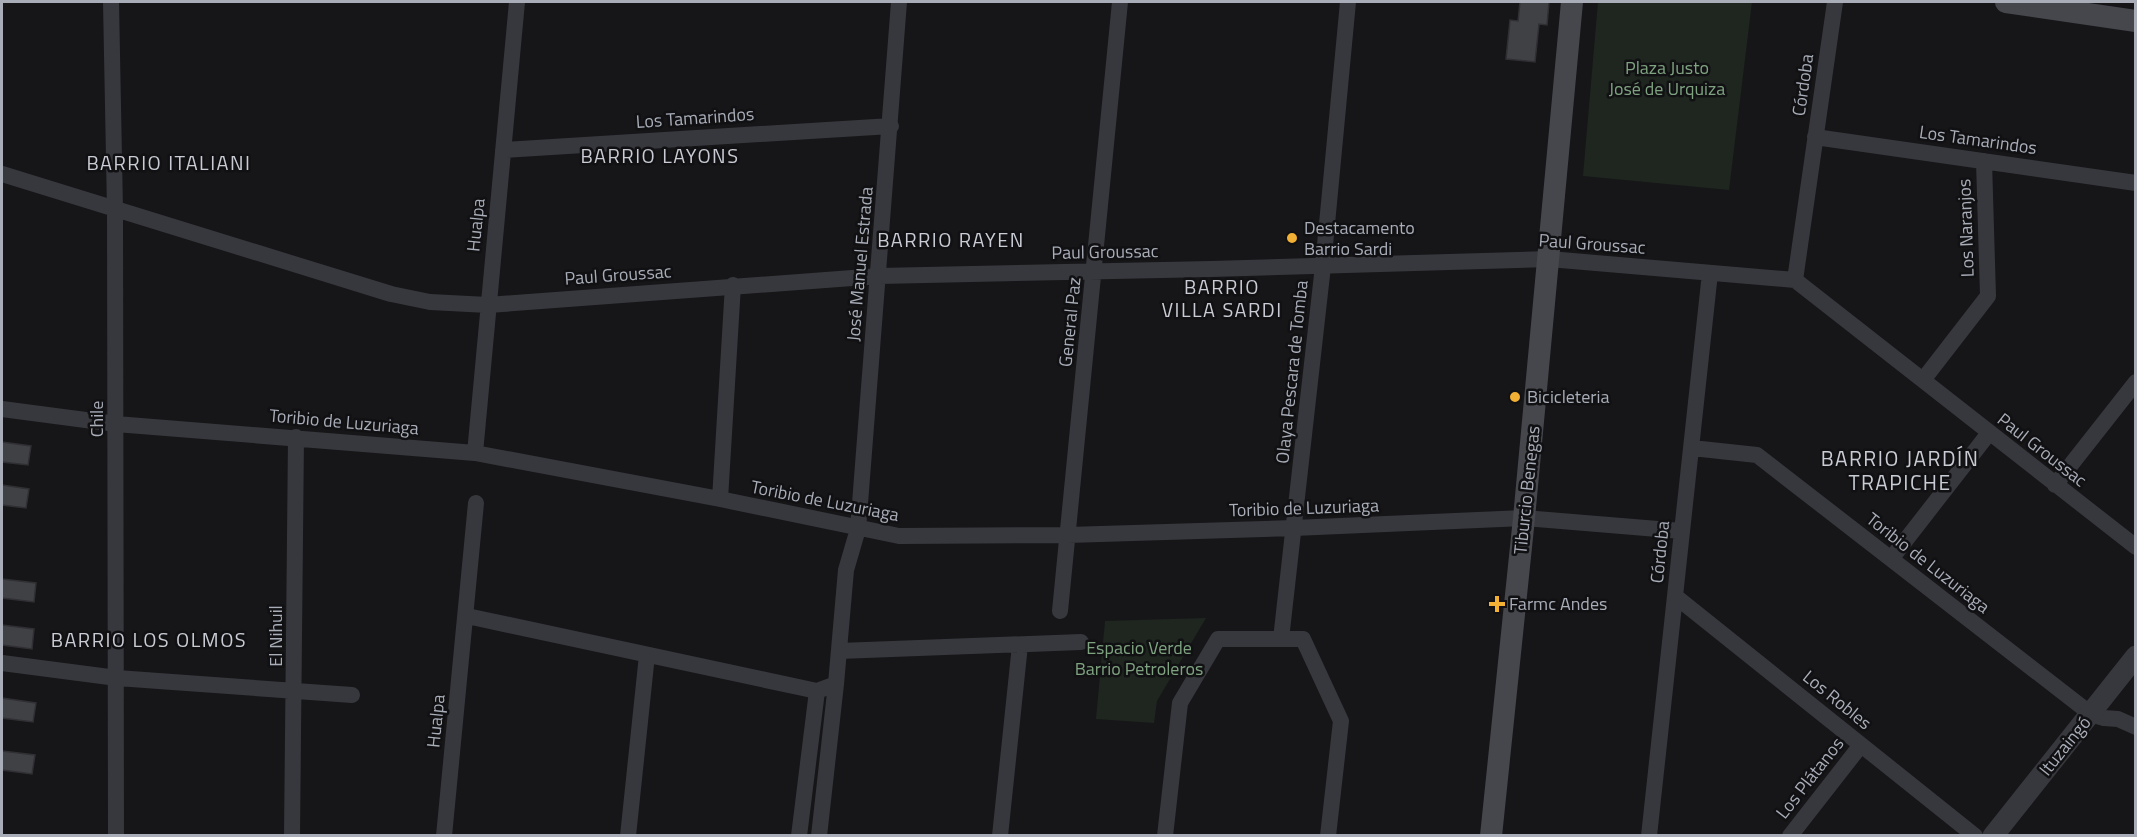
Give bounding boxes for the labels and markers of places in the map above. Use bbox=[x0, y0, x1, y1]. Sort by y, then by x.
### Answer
place label: Destacamento Barrio Sardi bbox=[1304, 214, 1415, 262]
marker: Destacamento Barrio Sardi bbox=[1285, 231, 1299, 245]
place label: Bicicleteria bbox=[1527, 383, 1609, 410]
marker: Bicicleteria bbox=[1508, 390, 1522, 404]
place label: Farmc Andes bbox=[1509, 590, 1607, 617]
marker: Farmc Andes bbox=[1490, 597, 1504, 611]

